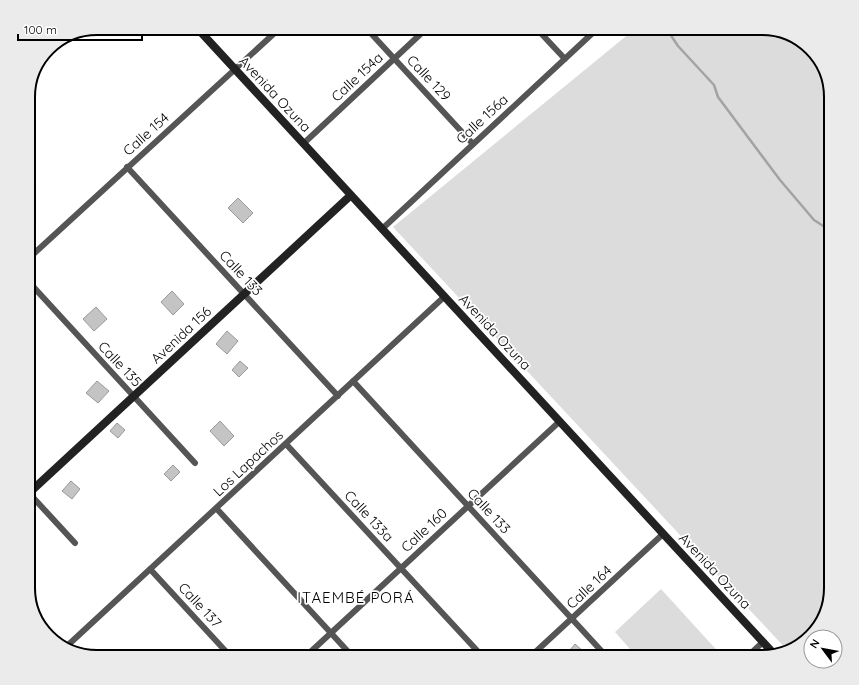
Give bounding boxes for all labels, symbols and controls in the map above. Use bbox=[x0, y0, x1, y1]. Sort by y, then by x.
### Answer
scale bar bbox=[18, 16, 142, 42]
text: 100 m bbox=[24, 22, 57, 37]
street label: Calle 154a bbox=[327, 48, 387, 106]
street label: Calle 129 bbox=[403, 51, 455, 105]
street label: Avenida Ozuna bbox=[235, 52, 315, 136]
street label: Calle 156a bbox=[452, 90, 512, 148]
street label: Calle 154 bbox=[119, 109, 173, 159]
street label: Calle 133 bbox=[215, 247, 267, 299]
street label: Avenida Ozuna bbox=[455, 290, 535, 374]
street label: Avenida 156 bbox=[147, 302, 215, 368]
street label: Calle 135 bbox=[94, 337, 146, 391]
street label: Los Lapachos bbox=[209, 426, 287, 500]
street label: Calle 133 bbox=[463, 485, 515, 537]
street label: Calle 133a bbox=[341, 486, 397, 546]
street label: Calle 160 bbox=[397, 504, 451, 556]
street label: Avenida Ozuna bbox=[675, 529, 755, 613]
street label: Calle 164 bbox=[562, 561, 616, 613]
street label: Calle 137 bbox=[175, 579, 225, 631]
district label: ITAEMBÉ PORÁ bbox=[297, 588, 415, 607]
north arrow bbox=[803, 629, 843, 669]
text: N bbox=[806, 637, 823, 651]

